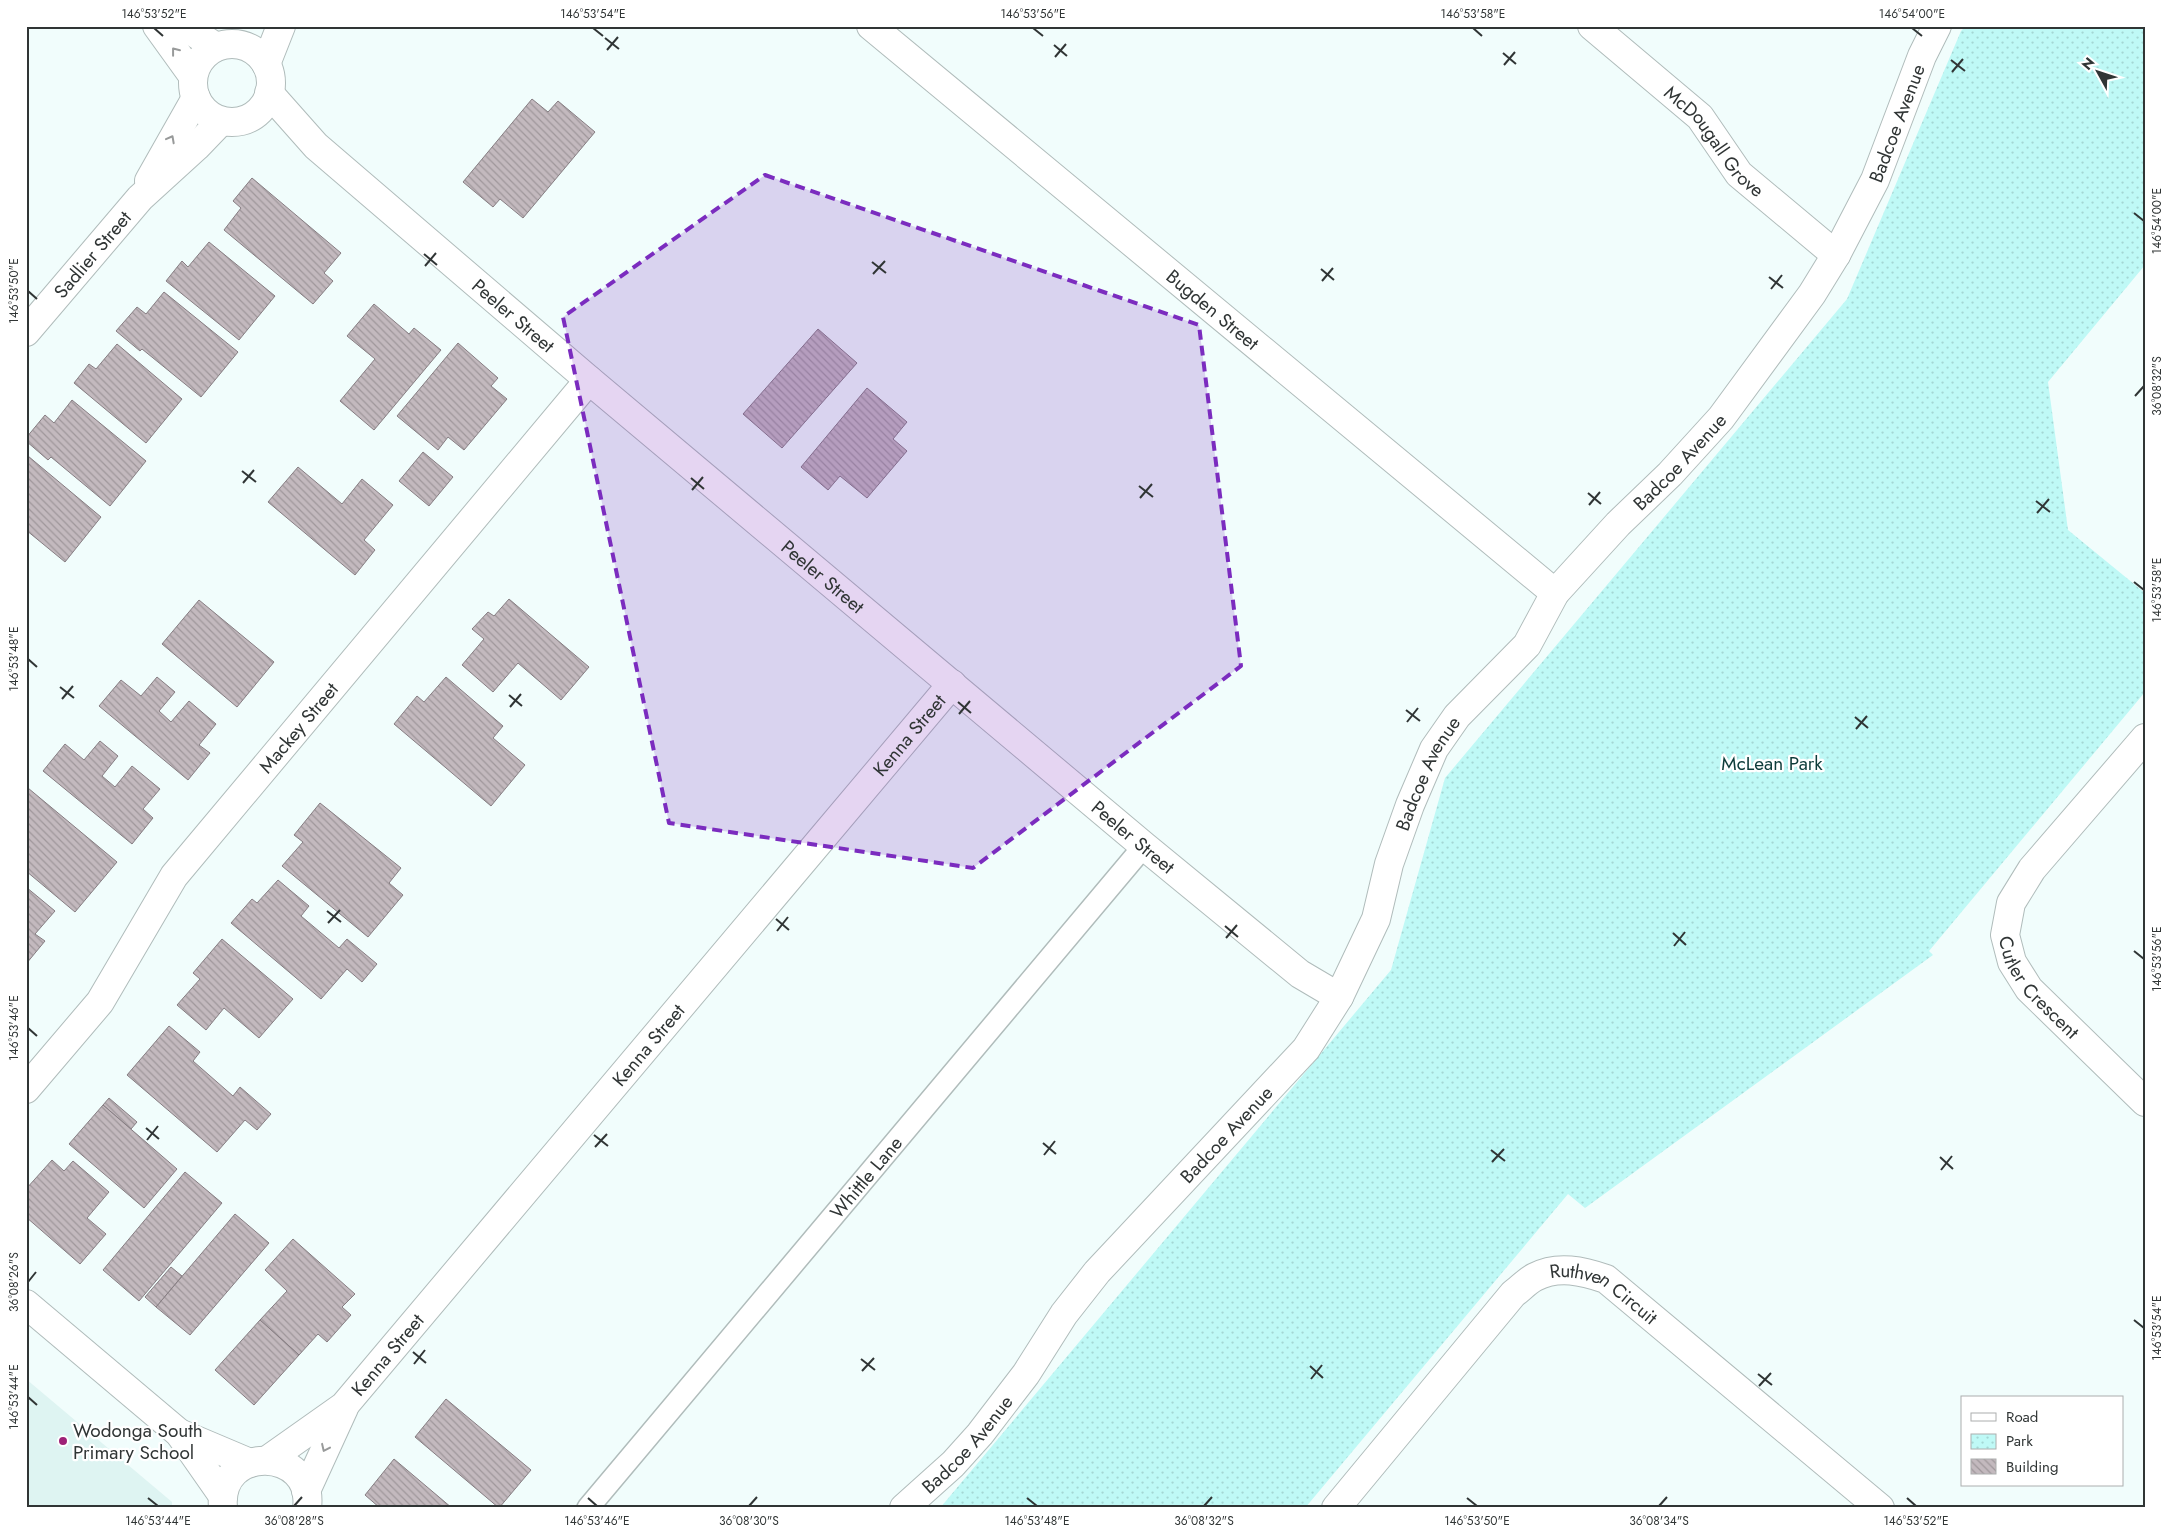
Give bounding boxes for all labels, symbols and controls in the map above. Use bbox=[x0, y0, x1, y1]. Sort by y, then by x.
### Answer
text: 146°53'52"E bbox=[121, 5, 187, 23]
text: 146°53'54"E bbox=[560, 5, 626, 23]
text: 146°53'56"E bbox=[1000, 5, 1066, 23]
text: 146°53'58"E bbox=[1441, 5, 1505, 23]
text: 146°54'00"E bbox=[1879, 5, 1945, 23]
one-way arrow bbox=[172, 48, 180, 57]
north arrow bbox=[2074, 48, 2124, 98]
text: N bbox=[2077, 53, 2099, 74]
street label: Badcoe Avenue bbox=[1862, 60, 1932, 187]
street label: McDougall Grove bbox=[1658, 79, 1770, 204]
one-way arrow bbox=[165, 136, 175, 145]
text: 146°54'00"E bbox=[2148, 188, 2166, 254]
street label: Sadlier Street bbox=[47, 205, 138, 304]
text: 146°53'50"E bbox=[5, 258, 23, 324]
street label: Bugden Street bbox=[1160, 263, 1265, 357]
street label: Peeler Street bbox=[466, 273, 561, 359]
text: 36°08'32"S bbox=[2148, 356, 2166, 416]
street label: Badcoe Avenue bbox=[1627, 407, 1733, 517]
street label: Peeler Street bbox=[775, 534, 870, 620]
text: 146°53'58"E bbox=[2148, 558, 2166, 622]
text: 146°53'48"E bbox=[5, 626, 23, 692]
street label: Mackey Street bbox=[253, 676, 345, 779]
street label: Kenna Street bbox=[867, 688, 952, 782]
street label: Badcoe Avenue bbox=[1389, 711, 1467, 835]
park label: McLean Park bbox=[1721, 750, 1823, 777]
street label: Peeler Street bbox=[1085, 794, 1181, 880]
text: 146°53'56"E bbox=[2148, 926, 2166, 992]
street label: Cutler Crescent bbox=[1992, 933, 2085, 1045]
text: 146°53'46"E bbox=[5, 995, 23, 1061]
street label: Kenna Street bbox=[606, 998, 691, 1092]
street label: Badcoe Avenue bbox=[1174, 1080, 1279, 1189]
street label: Whittle Lane bbox=[824, 1130, 909, 1225]
text: 36°08'26"S bbox=[5, 1252, 23, 1312]
street label: Ruthven Circuit bbox=[1548, 1257, 1664, 1331]
text: 146°53'54"E bbox=[2148, 1295, 2166, 1361]
street label: Kenna Street bbox=[345, 1308, 431, 1402]
text: 146°53'44"E bbox=[5, 1364, 23, 1430]
street label: Badcoe Avenue bbox=[916, 1389, 1019, 1500]
legend bbox=[1961, 1396, 2124, 1486]
text: Road bbox=[2006, 1406, 2038, 1428]
place label: Wodonga South Primary School bbox=[73, 1417, 203, 1466]
text: Park bbox=[2006, 1430, 2033, 1452]
marker: Wodonga South Primary School bbox=[57, 1435, 69, 1447]
one-way arrow bbox=[321, 1443, 331, 1452]
text: Building bbox=[2006, 1456, 2058, 1478]
text: 146°53'44"E bbox=[125, 1512, 191, 1530]
text: 36°08'28"S bbox=[264, 1512, 324, 1530]
text: 146°53'46"E bbox=[564, 1512, 630, 1530]
text: 36°08'30"S bbox=[719, 1512, 779, 1530]
text: 146°53'48"E bbox=[1004, 1512, 1070, 1530]
text: 36°08'32"S bbox=[1174, 1512, 1234, 1530]
text: 146°53'50"E bbox=[1444, 1512, 1510, 1530]
text: 36°08'34"S bbox=[1629, 1512, 1689, 1530]
text: 146°53'52"E bbox=[1883, 1512, 1949, 1530]

